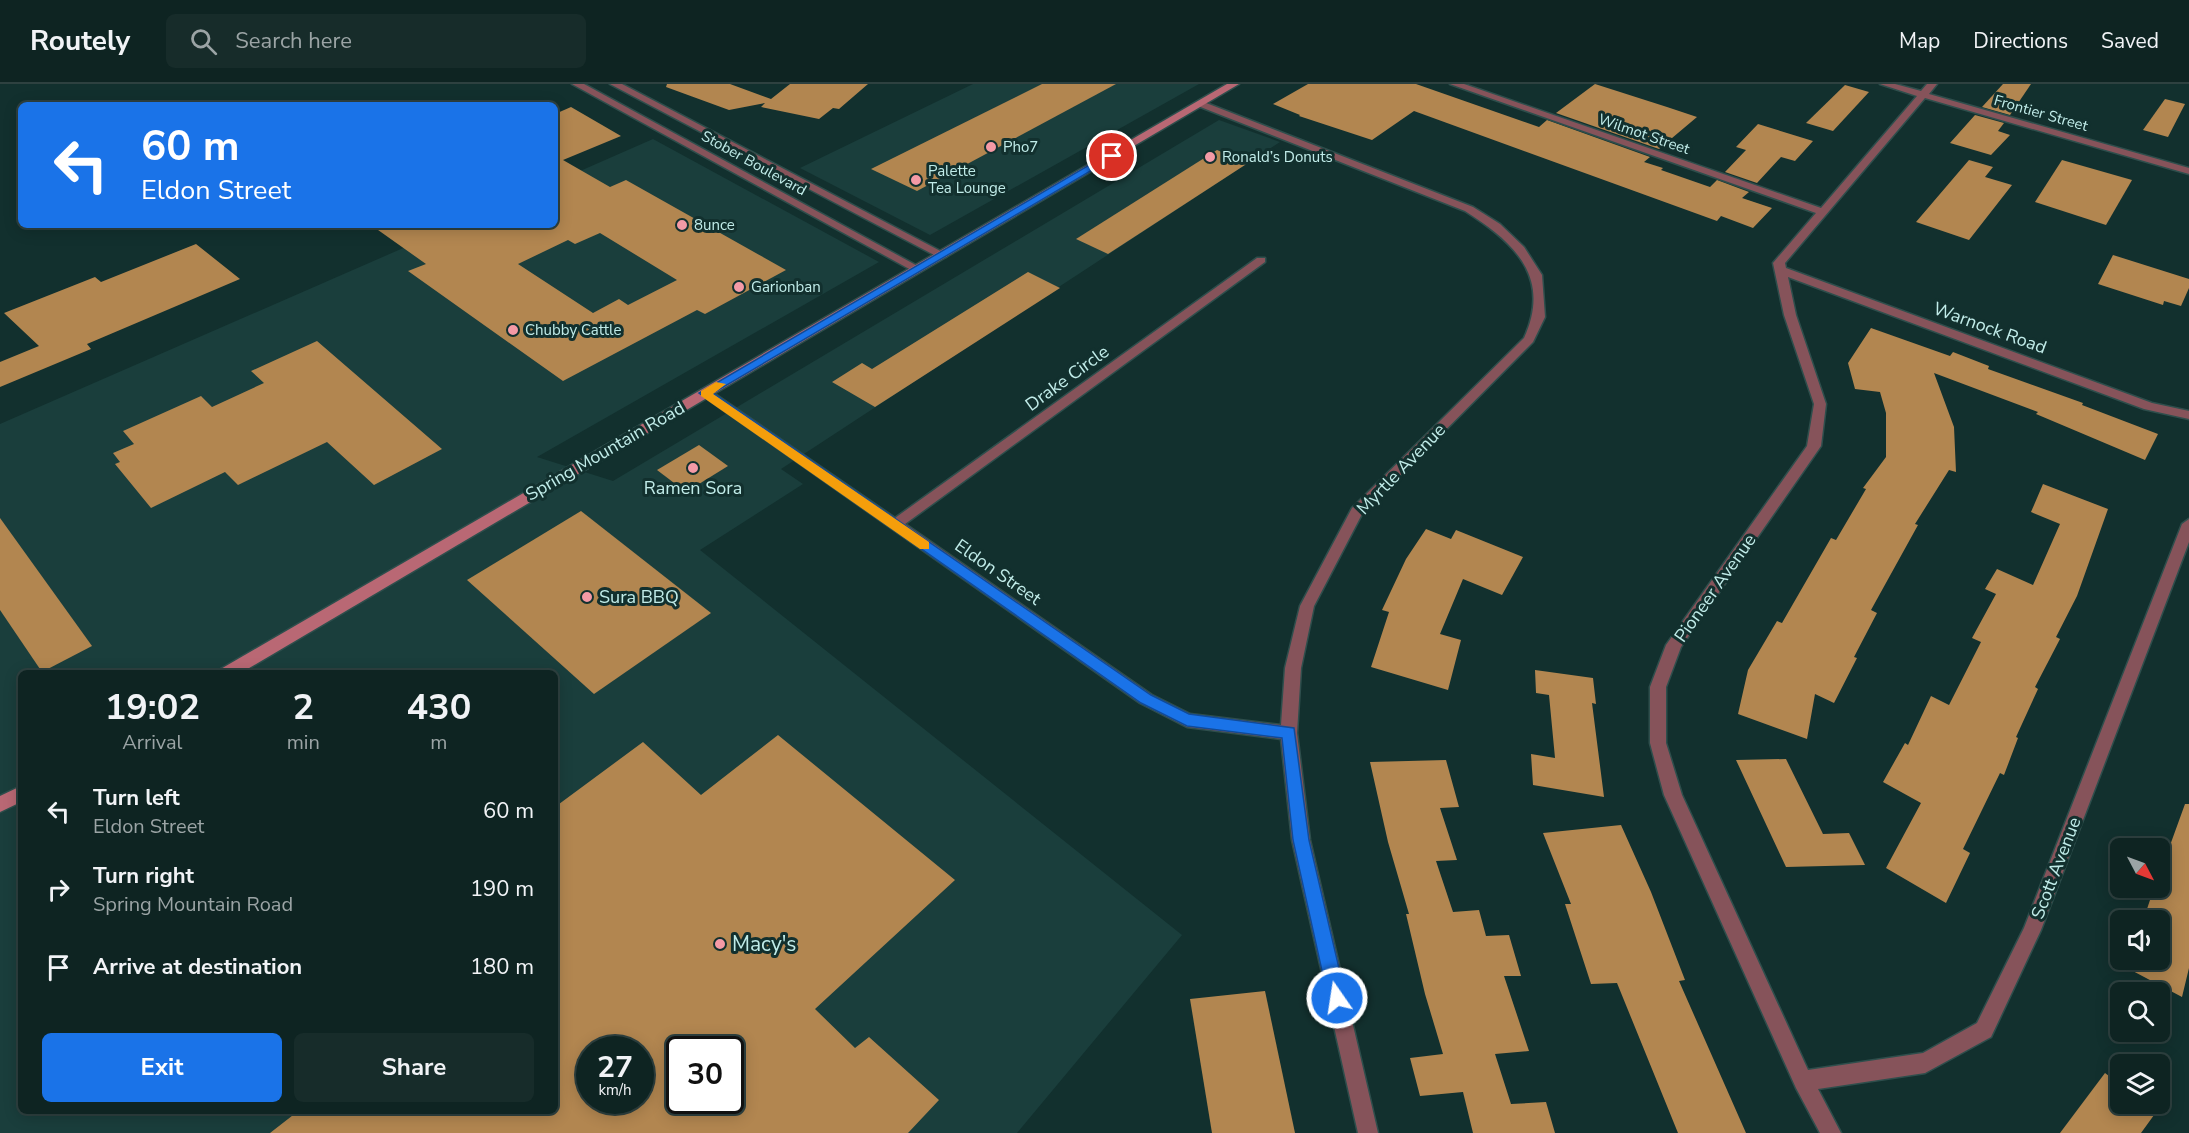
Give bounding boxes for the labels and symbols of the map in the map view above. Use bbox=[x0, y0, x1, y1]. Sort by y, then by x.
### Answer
street label: Frontier Street bbox=[1992, 90, 2091, 136]
street label: Wilmot Street bbox=[1596, 109, 1693, 159]
street label: Stober Boulevard bbox=[698, 126, 810, 200]
pin bbox=[1086, 130, 1137, 181]
place label: Pho7 bbox=[1003, 137, 1038, 157]
marker: Pho7 bbox=[984, 140, 998, 154]
place label: Ronald’s Donuts bbox=[1222, 147, 1333, 167]
marker: Ronald’s Donuts bbox=[1203, 150, 1217, 164]
place label: Palette Tea Lounge bbox=[928, 161, 1006, 198]
marker: Palette Tea Lounge bbox=[909, 173, 923, 187]
place label: 8unce bbox=[694, 215, 735, 235]
marker: 8unce bbox=[675, 218, 689, 232]
place label: Garionban bbox=[751, 277, 821, 297]
marker: Garionban bbox=[732, 280, 746, 294]
street label: Warnock Road bbox=[1930, 296, 2050, 360]
place label: Chubby Cattle bbox=[525, 320, 621, 340]
marker: Chubby Cattle bbox=[506, 323, 520, 337]
street label: Drake Circle bbox=[1020, 339, 1114, 417]
street label: Spring Mountain Road bbox=[521, 396, 689, 506]
street label: Myrtle Avenue bbox=[1351, 418, 1451, 520]
marker: Ramen Sora bbox=[686, 461, 700, 475]
place label: Ramen Sora bbox=[644, 476, 742, 500]
street label: Pioneer Avenue bbox=[1669, 529, 1761, 647]
street label: Eldon Street bbox=[950, 533, 1046, 611]
place label: Sura BBQ bbox=[599, 585, 679, 609]
marker: Sura BBQ bbox=[580, 590, 594, 604]
street label: Scott Avenue bbox=[2026, 814, 2086, 922]
north arrow bbox=[2110, 838, 2170, 898]
place label: Macy's bbox=[732, 930, 796, 958]
marker: Macy's bbox=[713, 937, 727, 951]
position arrow bbox=[1305, 966, 1369, 1030]
speed limit sign: 30 bbox=[666, 1036, 744, 1114]

